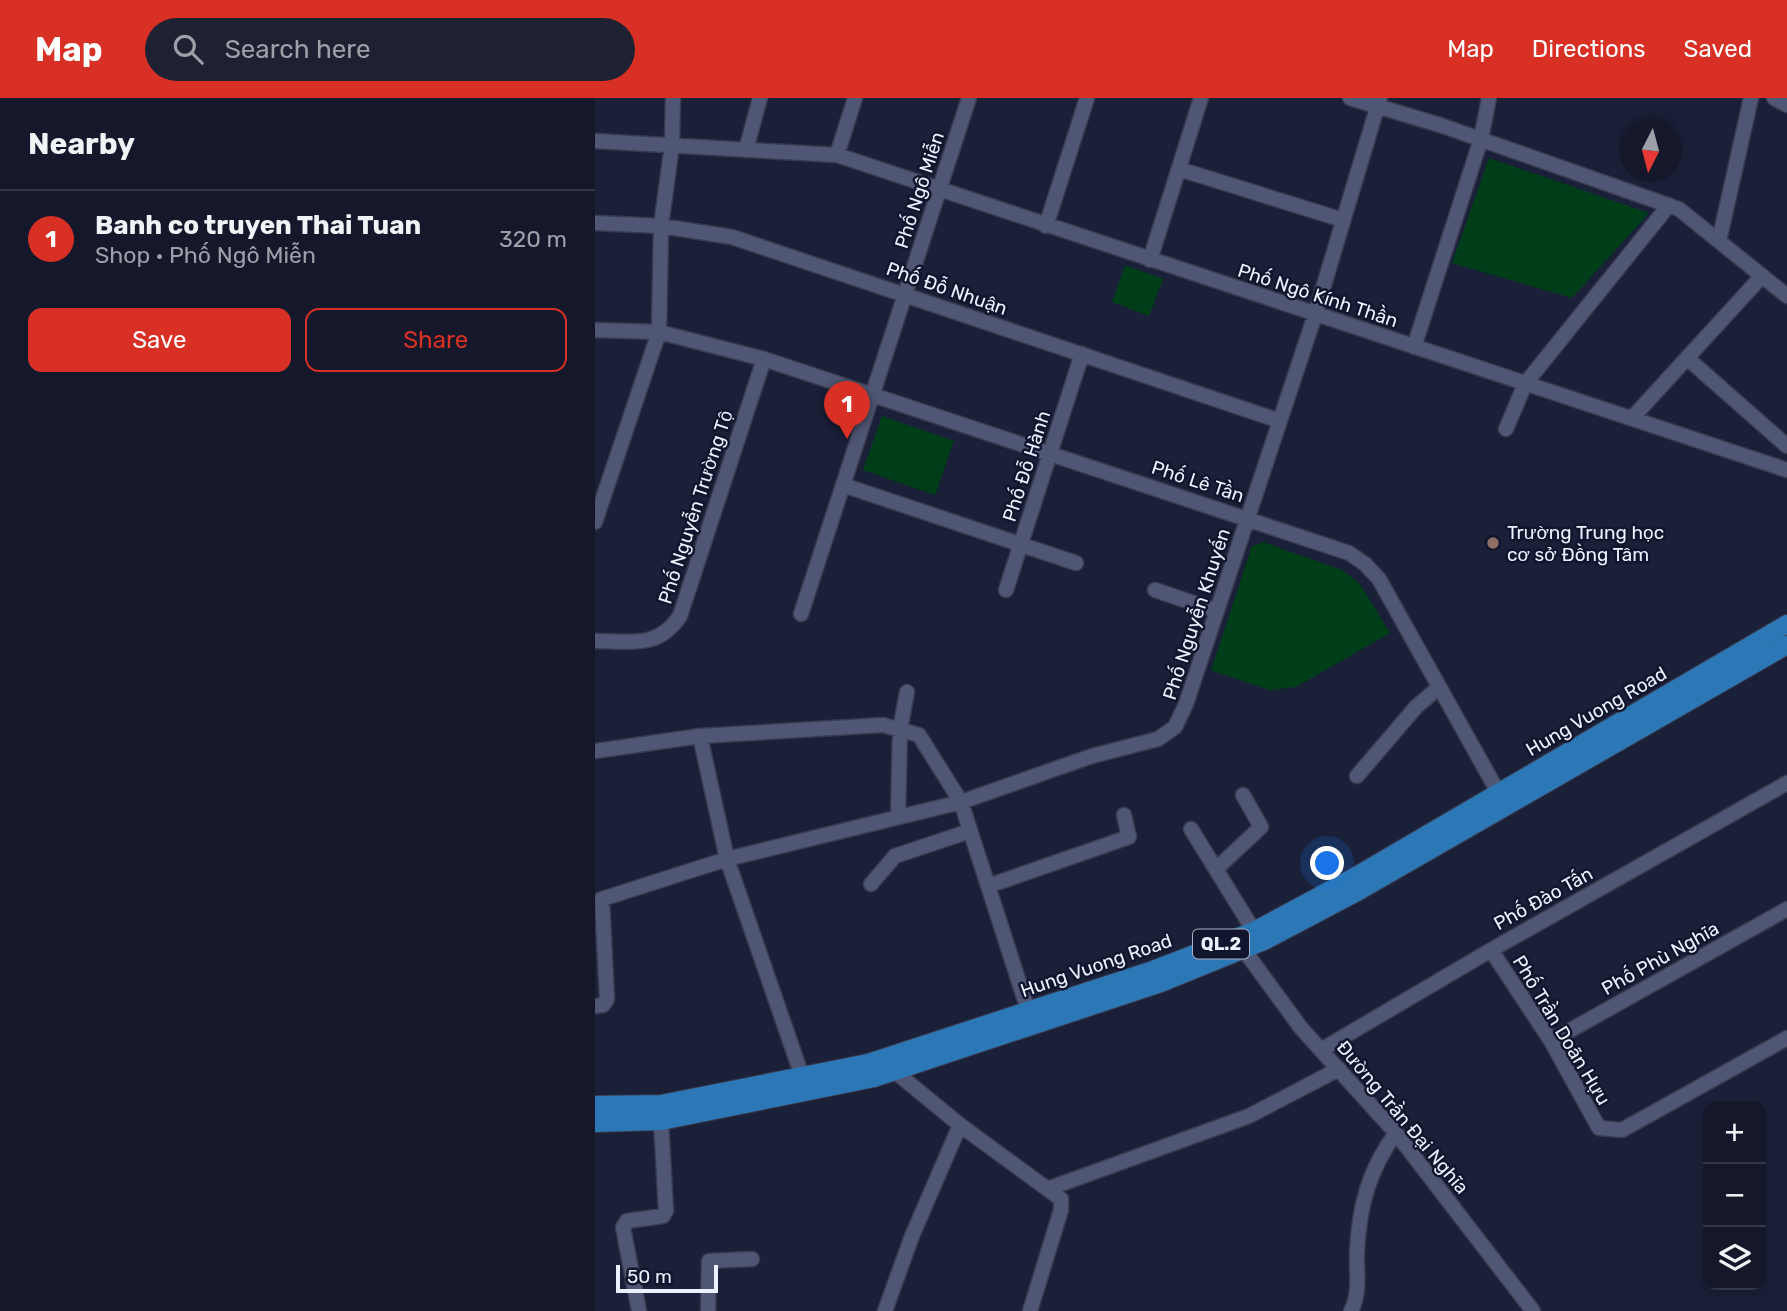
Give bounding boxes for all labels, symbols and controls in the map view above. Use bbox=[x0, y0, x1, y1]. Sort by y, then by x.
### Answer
search box bbox=[145, 18, 635, 81]
text: Map bbox=[35, 30, 103, 69]
icon: search bbox=[169, 30, 207, 68]
text: Search here bbox=[225, 34, 370, 65]
text: Map bbox=[1447, 35, 1494, 63]
text: Directions bbox=[1532, 35, 1645, 63]
text: Saved bbox=[1683, 35, 1752, 63]
north arrow bbox=[1619, 119, 1682, 182]
text: Nearby bbox=[28, 126, 135, 162]
street label: Phố Ngô Miễn bbox=[890, 129, 949, 251]
text: Banh co truyen Thai Tuan bbox=[95, 210, 421, 241]
text: 1 bbox=[45, 225, 57, 253]
text: 320 m bbox=[499, 225, 567, 253]
text: Shop · Phố Ngô Miễn bbox=[95, 241, 316, 269]
street label: Phố Đỗ Nhuận bbox=[883, 257, 1010, 320]
street label: Phố Ngô Kính Thần bbox=[1235, 259, 1401, 332]
button: Save bbox=[28, 308, 291, 372]
button: Share bbox=[305, 308, 567, 372]
pin: 1 bbox=[824, 381, 870, 439]
street label: Phố Nguyễn Trường Tộ bbox=[653, 407, 738, 607]
street label: Phố Đỗ Hành bbox=[998, 408, 1055, 525]
street label: Phố Lê Tần bbox=[1149, 456, 1247, 507]
place label: Trường Trung học cơ sở Đồng Tâm bbox=[1507, 521, 1664, 566]
street label: Phố Nguyễn Khuyến bbox=[1158, 525, 1235, 703]
marker: Trường Trung học cơ sở Đồng Tâm bbox=[1485, 535, 1501, 551]
street label: Hung Vuong Road bbox=[1522, 662, 1671, 761]
your location bbox=[1310, 846, 1344, 880]
street label: Phố Đào Tấn bbox=[1490, 862, 1597, 935]
street label: Phố Phù Nghĩa bbox=[1598, 917, 1723, 1000]
street label: Hung Vuong Road bbox=[1017, 929, 1175, 1002]
road number: QL.2 bbox=[1193, 930, 1249, 958]
street label: Phố Trần Doãn Hựu bbox=[1508, 951, 1615, 1109]
street label: Đường Trần Đại Nghĩa bbox=[1332, 1036, 1473, 1199]
map controls bbox=[1703, 1101, 1766, 1290]
button: + bbox=[1703, 1101, 1766, 1164]
button: − bbox=[1703, 1164, 1766, 1227]
button: layers bbox=[1703, 1227, 1766, 1290]
scale bar bbox=[616, 1262, 717, 1294]
text: 50 m bbox=[627, 1265, 672, 1288]

